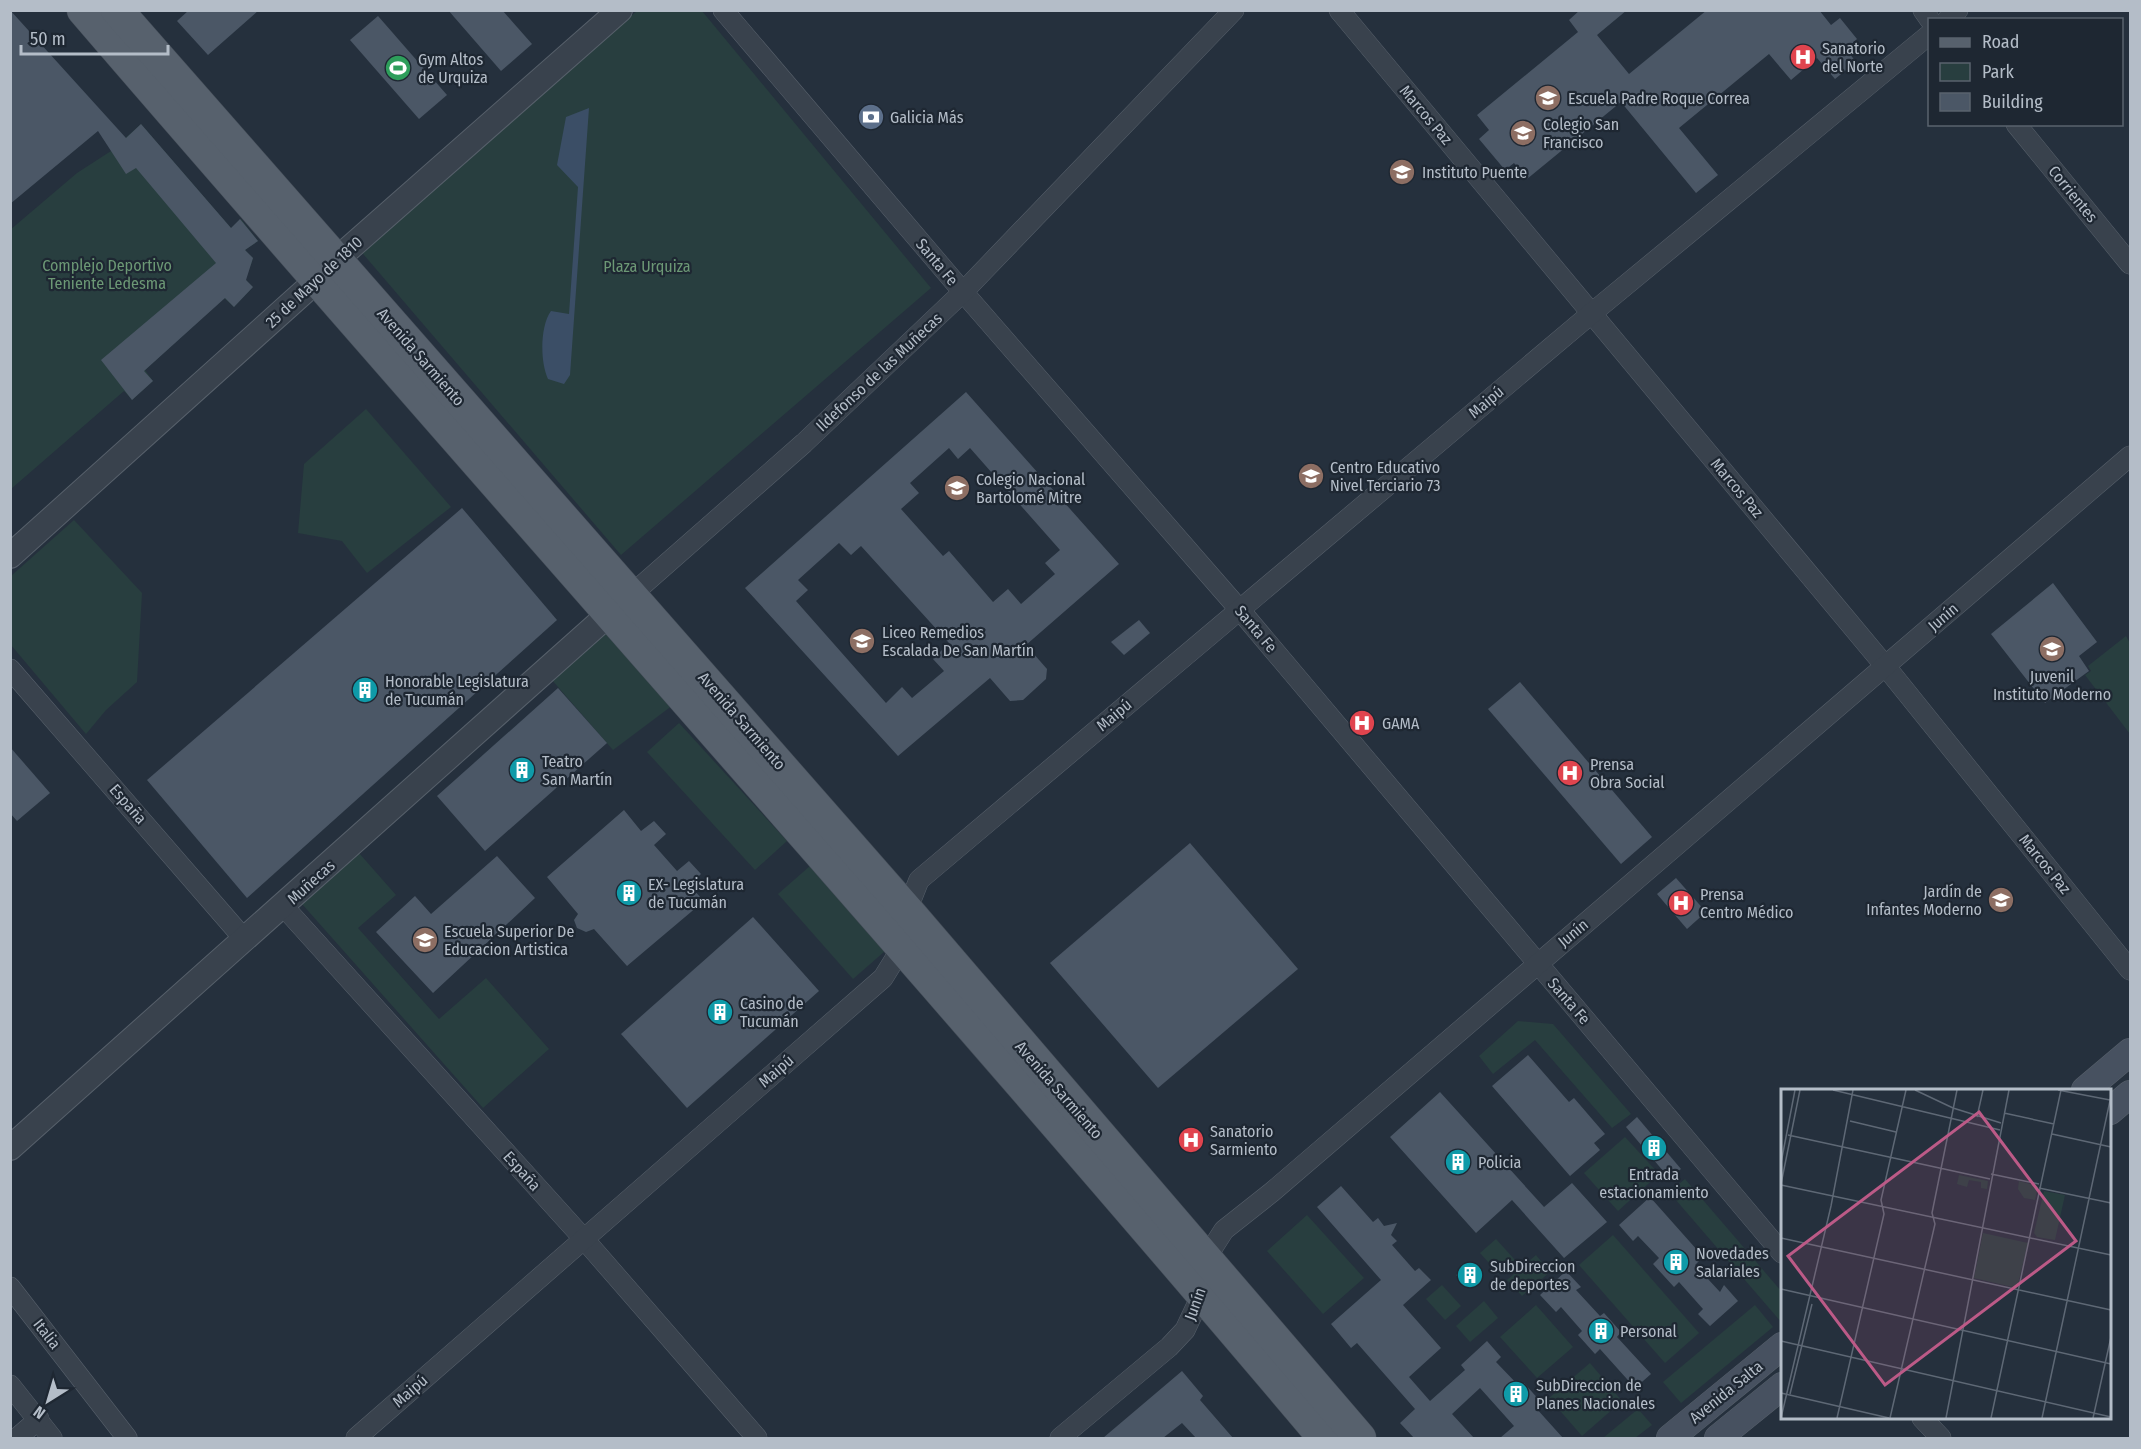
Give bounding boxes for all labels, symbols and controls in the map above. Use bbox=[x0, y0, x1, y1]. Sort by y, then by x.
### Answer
scale bar bbox=[21, 18, 168, 56]
legend bbox=[1928, 18, 2123, 126]
text: 50 m bbox=[30, 28, 66, 50]
text: Road bbox=[1982, 31, 2019, 53]
place label: Sanatorio del Norte bbox=[1822, 39, 1886, 76]
hospital icon: Sanatorio del Norte bbox=[1788, 42, 1818, 72]
place label: Gym Altos de Urquiza bbox=[418, 50, 488, 87]
sports icon: Gym Altos de Urquiza bbox=[383, 53, 413, 83]
text: Park bbox=[1982, 61, 2015, 83]
street label: Marcos Paz bbox=[1396, 81, 1456, 149]
school or university icon: Escuela Padre Roque Correa bbox=[1533, 83, 1563, 113]
place label: Escuela Padre Roque Correa bbox=[1568, 89, 1750, 108]
text: Building bbox=[1982, 91, 2043, 113]
bank icon: Galicia Más bbox=[856, 102, 886, 132]
place label: Galicia Más bbox=[890, 108, 964, 127]
place label: Colegio San Francisco bbox=[1543, 115, 1619, 152]
school or university icon: Colegio San Francisco bbox=[1508, 118, 1538, 148]
school or university icon: Instituto Puente bbox=[1387, 157, 1417, 187]
street label: Corrientes bbox=[2044, 162, 2102, 226]
place label: Instituto Puente bbox=[1422, 163, 1527, 182]
street label: 25 de Mayo de 1810 bbox=[262, 232, 366, 332]
street label: Santa Fe bbox=[912, 235, 962, 289]
park label: Complejo Deportivo Teniente Ledesma bbox=[42, 256, 172, 293]
park label: Plaza Urquiza bbox=[603, 257, 691, 276]
street label: Avenida Sarmiento bbox=[373, 304, 469, 410]
street label: Ildefonso de las Muñecas bbox=[812, 309, 946, 435]
street label: Maipú bbox=[1465, 382, 1507, 422]
street label: Marcos Paz bbox=[1707, 454, 1767, 522]
place label: Centro Educativo Nivel Terciario 73 bbox=[1330, 458, 1440, 495]
school or university icon: Centro Educativo Nivel Terciario 73 bbox=[1296, 461, 1326, 491]
place label: Colegio Nacional Bartolomé Mitre bbox=[976, 470, 1085, 507]
school or university icon: Colegio Nacional Bartolomé Mitre bbox=[942, 473, 972, 503]
street label: Junín bbox=[1924, 599, 1962, 635]
street label: Santa Fe bbox=[1231, 602, 1281, 656]
place label: Liceo Remedios Escalada De San Martín bbox=[882, 623, 1034, 660]
school or university icon: Liceo Remedios Escalada De San Martín bbox=[847, 626, 877, 656]
school or university icon: Juvenil Instituto Moderno bbox=[2037, 634, 2067, 664]
place label: Juvenil Instituto Moderno bbox=[1993, 667, 2111, 704]
street label: Avenida Sarmiento bbox=[694, 668, 790, 774]
place label: Honorable Legislatura de Tucumán bbox=[385, 672, 529, 709]
building icon: Honorable Legislatura de Tucumán bbox=[350, 675, 380, 705]
street label: Maipú bbox=[1093, 695, 1135, 735]
hospital icon: GAMA bbox=[1347, 708, 1377, 738]
place label: GAMA bbox=[1382, 714, 1420, 733]
place label: Teatro San Martín bbox=[542, 752, 612, 789]
building icon: Teatro San Martín bbox=[507, 755, 537, 785]
place label: Prensa Obra Social bbox=[1590, 755, 1664, 792]
hospital icon: Prensa Obra Social bbox=[1555, 758, 1585, 788]
street label: España bbox=[105, 780, 151, 828]
street label: Marcos Paz bbox=[2015, 830, 2075, 898]
street label: Muñecas bbox=[283, 856, 339, 908]
place label: EX- Legislatura de Tucumán bbox=[648, 875, 744, 912]
building icon: EX- Legislatura de Tucumán bbox=[614, 878, 644, 908]
place label: Jardín de Infantes Moderno bbox=[1866, 882, 1982, 919]
place label: Prensa Centro Médico bbox=[1700, 885, 1794, 922]
school or university icon: Jardín de Infantes Moderno bbox=[1986, 885, 2016, 915]
hospital icon: Prensa Centro Médico bbox=[1666, 888, 1696, 918]
street label: Junín bbox=[1554, 915, 1592, 951]
place label: Escuela Superior De Educacion Artistica bbox=[444, 922, 574, 959]
school or university icon: Escuela Superior De Educacion Artistica bbox=[410, 925, 440, 955]
street label: Santa Fe bbox=[1544, 974, 1594, 1028]
place label: Casino de Tucumán bbox=[740, 994, 804, 1031]
building icon: Casino de Tucumán bbox=[705, 997, 735, 1027]
street label: Avenida Sarmiento bbox=[1011, 1037, 1107, 1143]
street label: Maipú bbox=[755, 1051, 797, 1091]
inset map bbox=[1781, 1089, 2111, 1419]
place label: Sanatorio Sarmiento bbox=[1210, 1122, 1277, 1159]
hospital icon: Sanatorio Sarmiento bbox=[1176, 1125, 1206, 1155]
building icon: Entrada estacionamiento bbox=[1639, 1133, 1669, 1163]
street label: España bbox=[499, 1147, 545, 1195]
building icon: Policia bbox=[1443, 1147, 1473, 1177]
place label: Policia bbox=[1478, 1153, 1521, 1172]
place label: Entrada estacionamiento bbox=[1599, 1165, 1709, 1202]
place label: Novedades Salariales bbox=[1696, 1244, 1769, 1281]
building icon: Novedades Salariales bbox=[1661, 1247, 1691, 1277]
place label: SubDireccion de deportes bbox=[1490, 1257, 1575, 1294]
building icon: SubDireccion de deportes bbox=[1455, 1260, 1485, 1290]
street label: Junín bbox=[1180, 1285, 1210, 1323]
street label: Italia bbox=[29, 1315, 65, 1353]
building icon: Personal bbox=[1586, 1316, 1616, 1346]
place label: Personal bbox=[1620, 1322, 1677, 1341]
street label: Avenida Salta bbox=[1686, 1357, 1767, 1427]
north arrow bbox=[18, 1371, 78, 1431]
street label: Maipú bbox=[389, 1371, 431, 1411]
place label: SubDireccion de Planes Nacionales bbox=[1536, 1376, 1655, 1413]
building icon: SubDireccion de Planes Nacionales bbox=[1501, 1379, 1531, 1409]
text: N bbox=[30, 1402, 49, 1423]

